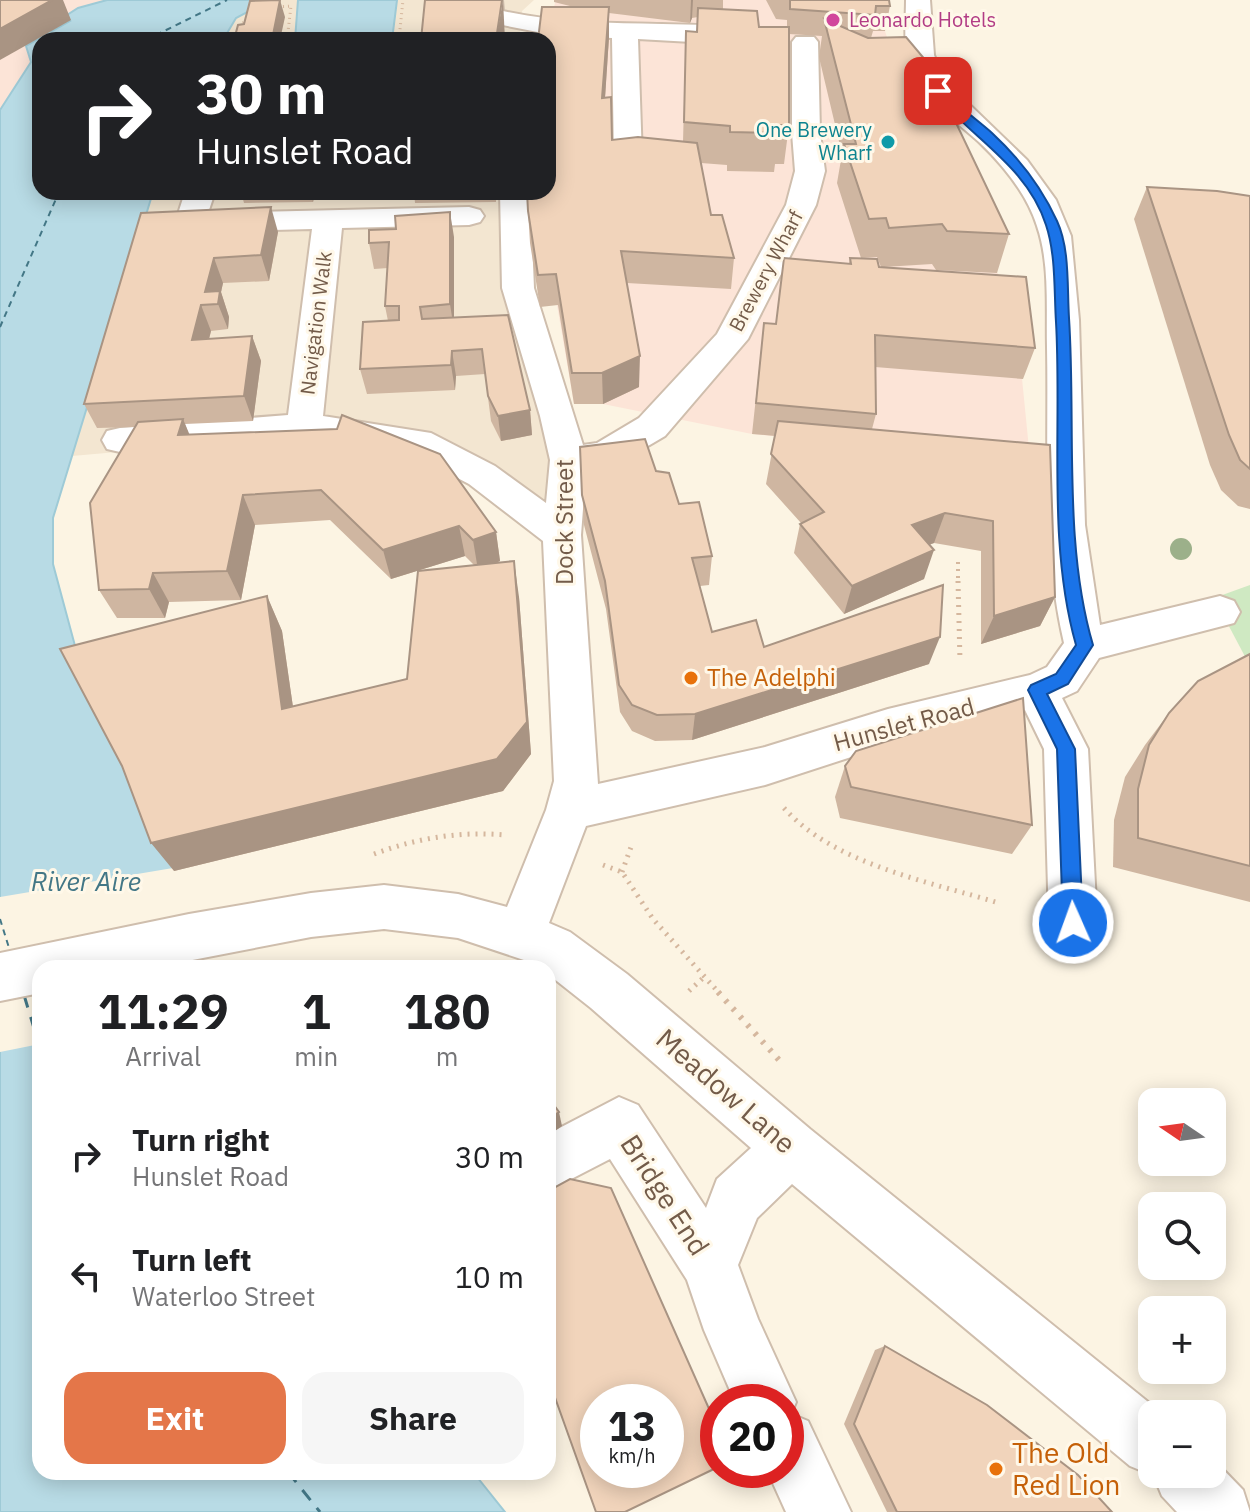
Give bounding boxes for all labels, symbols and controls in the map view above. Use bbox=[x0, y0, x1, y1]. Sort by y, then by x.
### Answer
place label: Leonardo Hotels bbox=[849, 6, 996, 33]
marker: Leonardo Hotels bbox=[824, 11, 842, 29]
text: 30 m bbox=[196, 57, 326, 129]
pin bbox=[904, 57, 972, 125]
icon: right bbox=[64, 64, 168, 168]
icon: arrive bbox=[916, 69, 960, 113]
place label: One Brewery Wharf bbox=[756, 116, 873, 166]
text: Hunslet Road bbox=[196, 127, 413, 174]
marker: One Brewery Wharf bbox=[879, 133, 897, 151]
street label: Brewery Wharf bbox=[722, 205, 809, 336]
street label: Navigation Walk bbox=[293, 249, 338, 396]
street label: Dock Street bbox=[548, 459, 580, 585]
place label: The Adelphi bbox=[707, 661, 836, 693]
marker: The Adelphi bbox=[682, 669, 700, 687]
street label: Hunslet Road bbox=[830, 690, 978, 758]
water label: River Aire bbox=[31, 864, 141, 898]
position arrow bbox=[1031, 881, 1115, 965]
text: 11:29 bbox=[98, 980, 229, 1042]
text: 1 bbox=[302, 980, 331, 1042]
text: 180 bbox=[404, 980, 490, 1042]
street label: Meadow Lane bbox=[649, 1020, 804, 1161]
text: Arrival bbox=[125, 1039, 201, 1073]
text: min bbox=[294, 1039, 338, 1073]
text: m bbox=[436, 1039, 458, 1073]
north arrow bbox=[1138, 1088, 1226, 1176]
map controls bbox=[1138, 1088, 1226, 1488]
text: Turn right bbox=[132, 1120, 270, 1159]
street label: Bridge End bbox=[613, 1127, 718, 1262]
icon: right bbox=[64, 1134, 108, 1178]
text: 30 m bbox=[455, 1137, 524, 1176]
text: Hunslet Road bbox=[132, 1159, 289, 1193]
button: search bbox=[1138, 1192, 1226, 1280]
text: Turn left bbox=[132, 1240, 251, 1279]
icon: left bbox=[64, 1254, 108, 1298]
text: 10 m bbox=[455, 1257, 524, 1296]
text: Waterloo Street bbox=[132, 1279, 315, 1313]
button: + bbox=[1138, 1296, 1226, 1384]
button: Exit bbox=[64, 1372, 286, 1464]
button: Share bbox=[302, 1372, 524, 1464]
speed limit sign: 20 bbox=[700, 1384, 804, 1488]
text: 13 bbox=[608, 1400, 656, 1452]
button: − bbox=[1138, 1400, 1226, 1488]
place label: The Old Red Lion bbox=[1012, 1434, 1120, 1503]
text: km/h bbox=[608, 1442, 656, 1469]
marker: The Old Red Lion bbox=[987, 1460, 1005, 1478]

